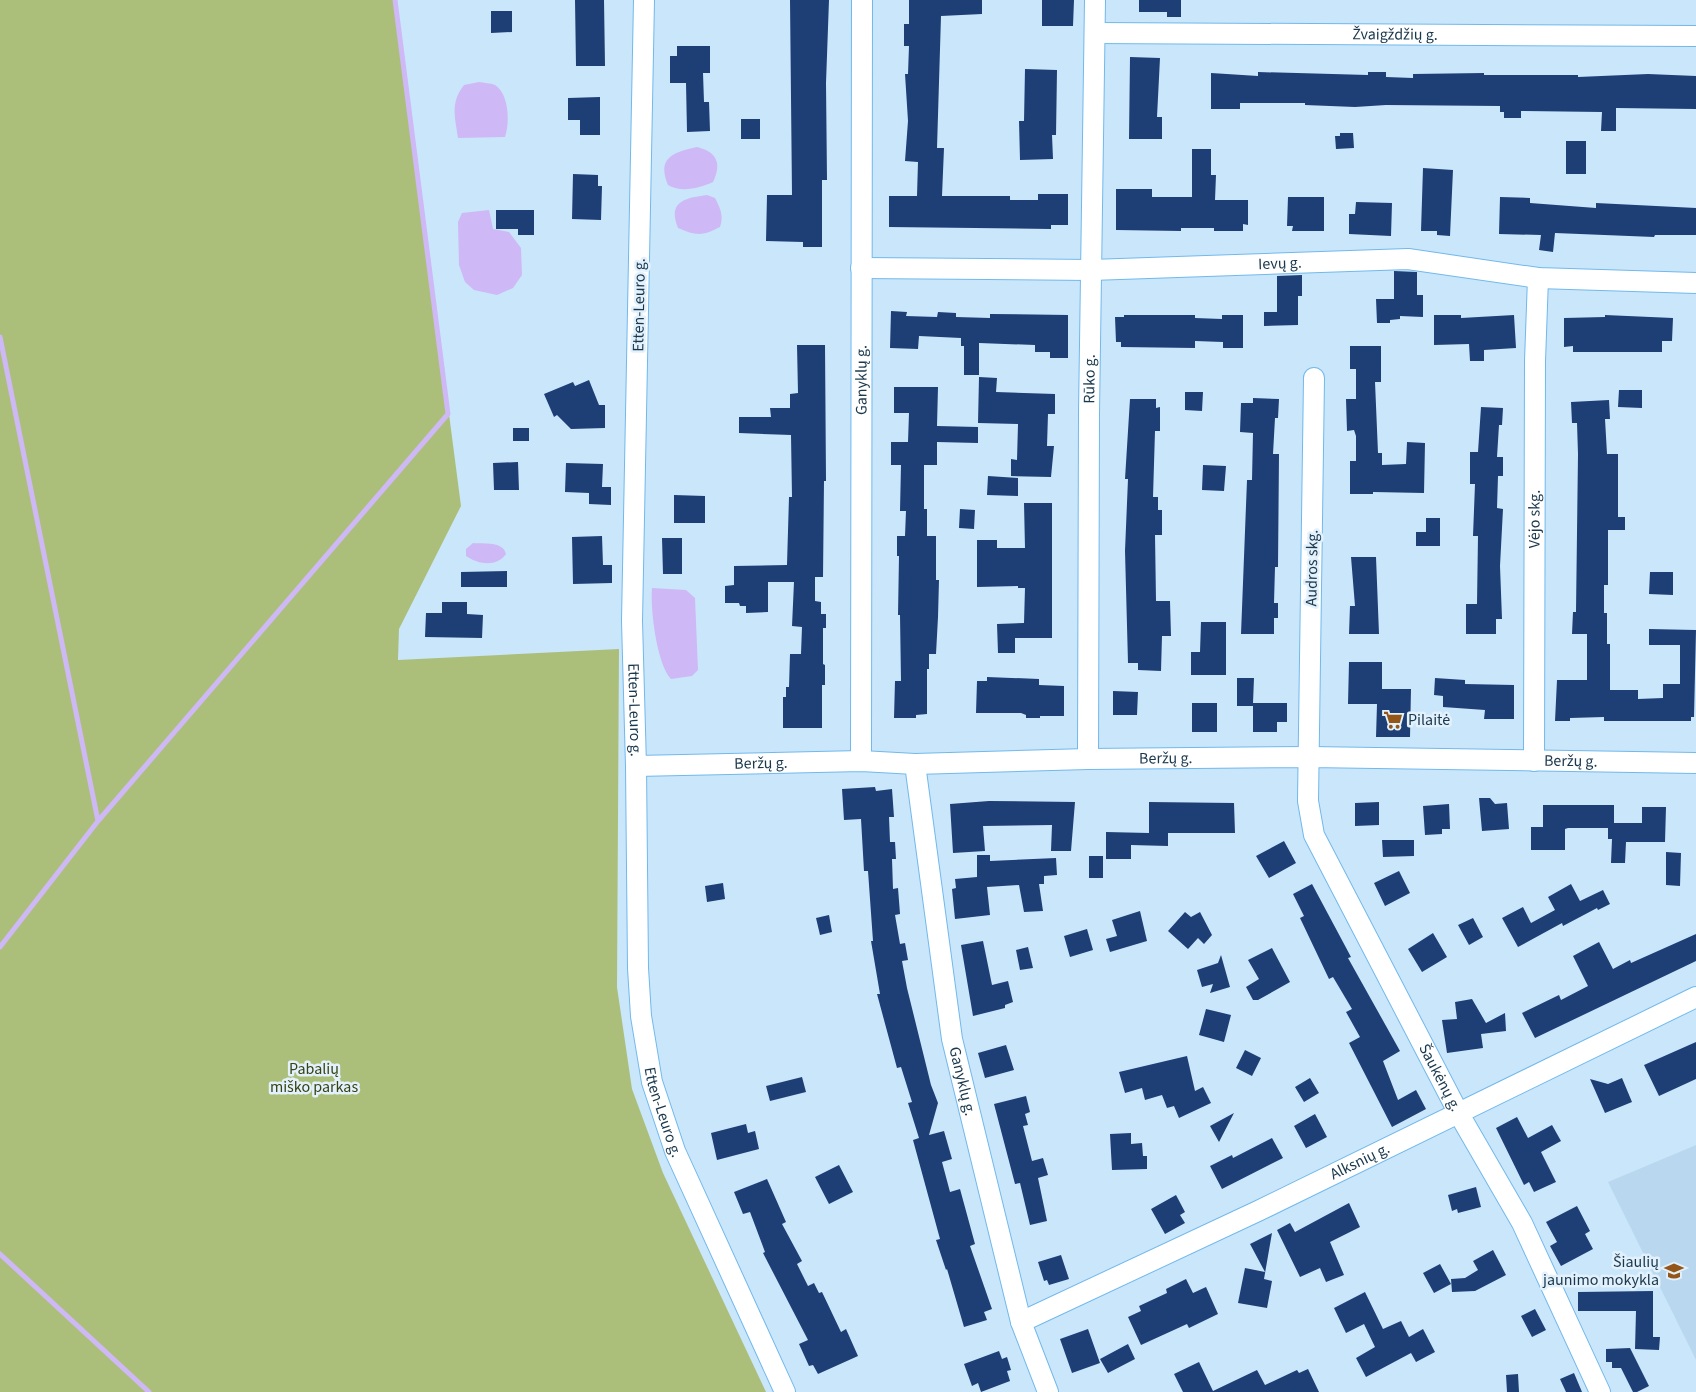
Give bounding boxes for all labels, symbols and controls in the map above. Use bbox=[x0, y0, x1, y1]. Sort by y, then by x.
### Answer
street label: Žvaigždžių g. bbox=[1352, 23, 1438, 46]
street label: Ievų g. bbox=[1258, 252, 1302, 275]
street label: Etten-Leuro g. bbox=[627, 258, 651, 352]
street label: Ganyklų g. bbox=[850, 345, 873, 415]
street label: Rūko g. bbox=[1078, 354, 1101, 404]
street label: Vėjo skg. bbox=[1524, 490, 1546, 548]
street label: Audros skg. bbox=[1300, 530, 1324, 606]
street label: Etten-Leuro g. bbox=[622, 663, 647, 757]
supermarket icon: Pilaitė bbox=[1382, 709, 1404, 731]
place label: Pilaitė bbox=[1408, 709, 1450, 731]
street label: Beržų g. bbox=[1139, 747, 1193, 770]
street label: Beržų g. bbox=[1544, 750, 1598, 772]
street label: Beržų g. bbox=[734, 752, 788, 775]
street label: Šaukėnų g. bbox=[1413, 1040, 1467, 1115]
street label: Ganyklų g. bbox=[943, 1045, 981, 1118]
park label: Pabalių miško parkas bbox=[270, 1058, 358, 1098]
street label: Etten-Leuro g. bbox=[639, 1065, 687, 1161]
street label: Alksnių g. bbox=[1326, 1137, 1393, 1185]
place label: Šiaulių jaunimo mokykla bbox=[1542, 1251, 1659, 1291]
school or university icon: Šiaulių jaunimo mokykla bbox=[1663, 1260, 1685, 1282]

